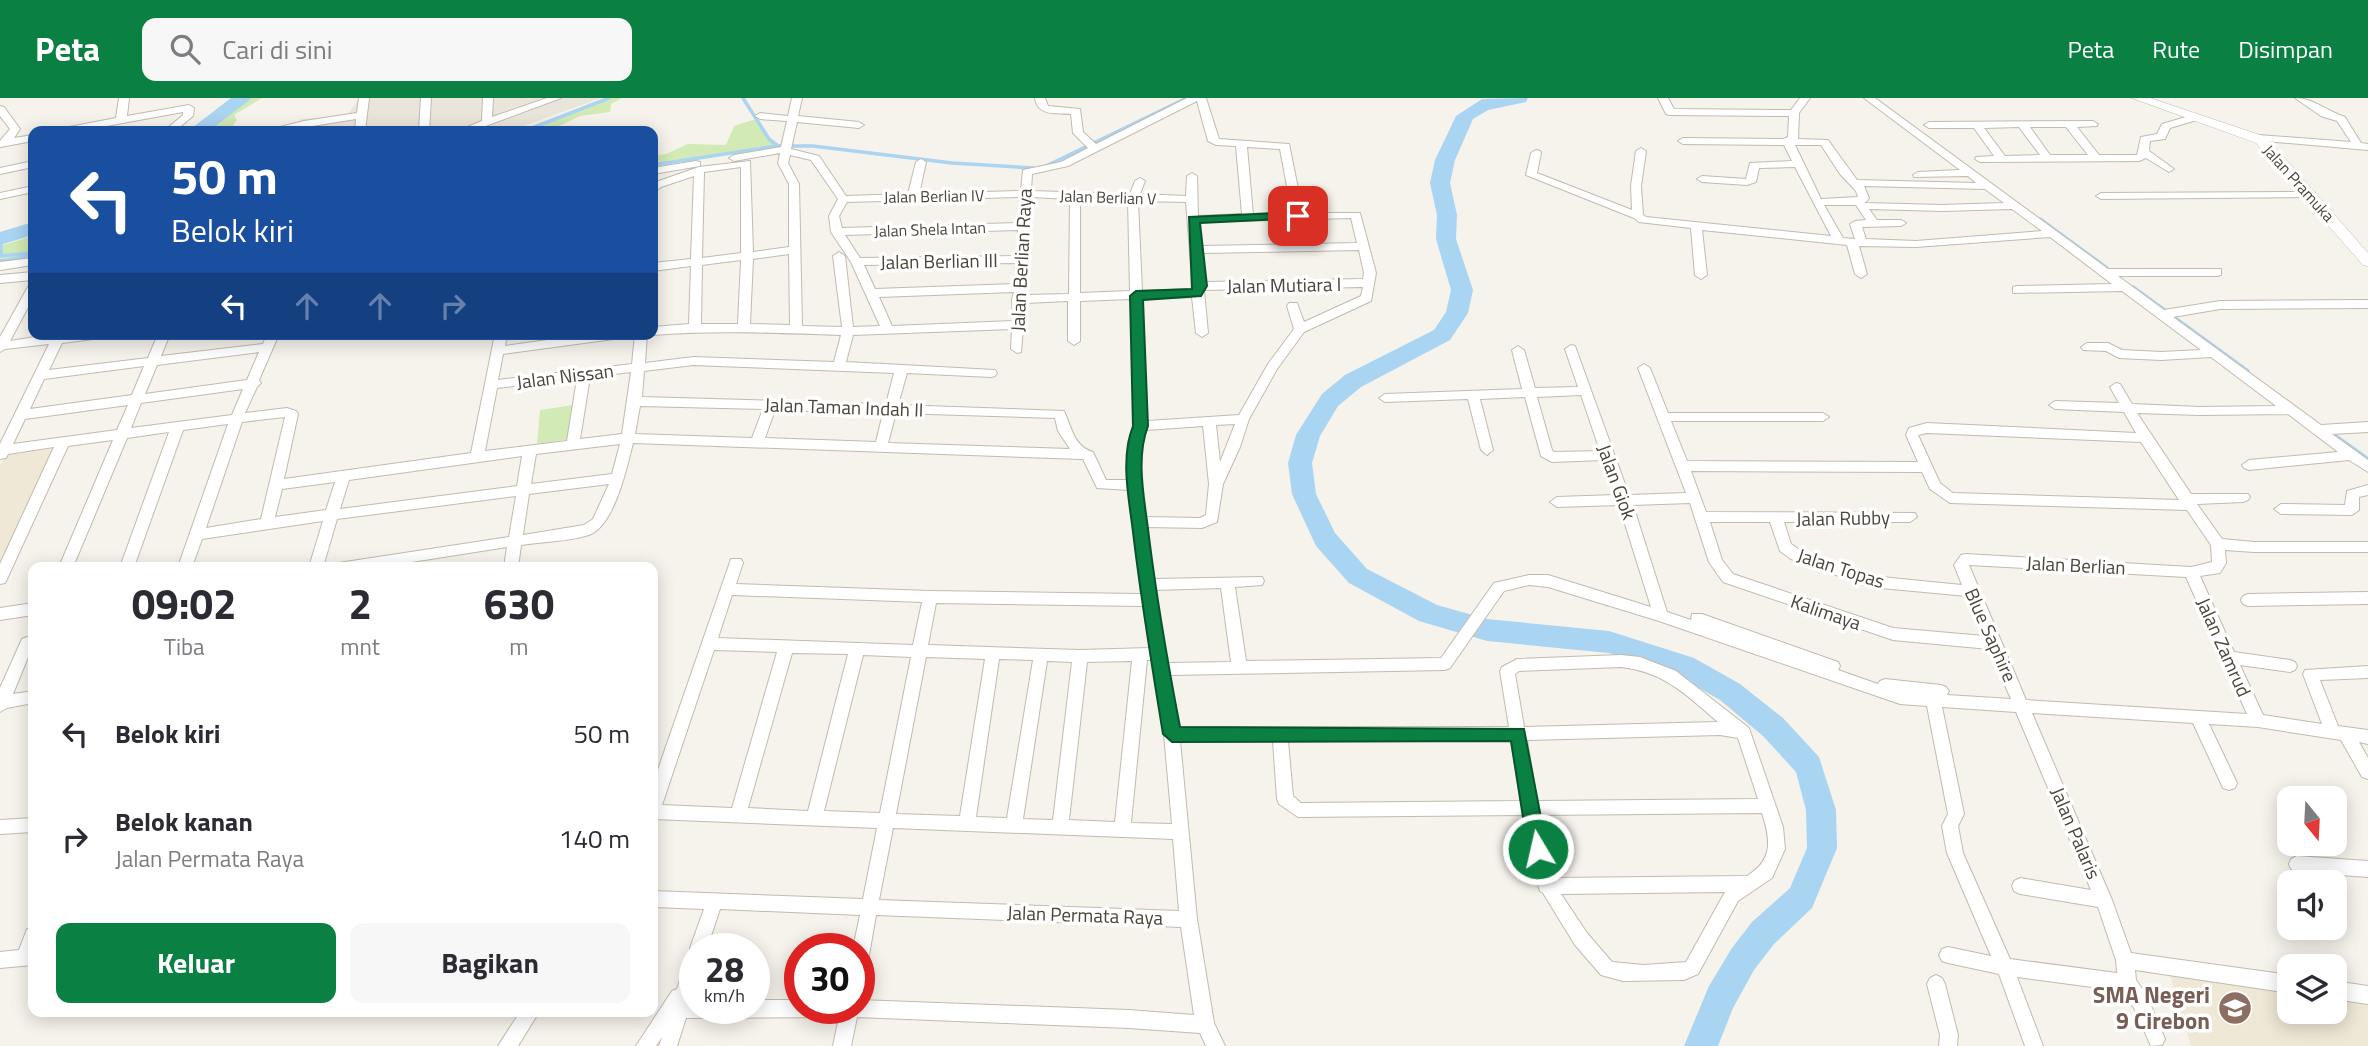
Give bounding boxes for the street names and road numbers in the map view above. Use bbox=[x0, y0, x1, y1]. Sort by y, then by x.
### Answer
street label: Jalan Pramuka bbox=[2258, 139, 2340, 227]
street label: Jalan Berlian IV bbox=[884, 183, 984, 209]
street label: Jalan Berlian V bbox=[1059, 183, 1157, 211]
street label: Jalan Berlian Raya bbox=[1002, 187, 1039, 332]
street label: Jalan Shela Intan bbox=[874, 215, 986, 243]
street label: Jalan Berlian III bbox=[880, 245, 998, 276]
street label: Jalan Mutiara I bbox=[1226, 269, 1342, 300]
street label: Jalan Nissan bbox=[515, 355, 615, 396]
street label: Jalan Taman Indah II bbox=[764, 389, 924, 424]
street label: Jalan Giok bbox=[1590, 440, 1644, 524]
street label: Jalan Rubby bbox=[1796, 502, 1890, 533]
street label: Jalan Topas bbox=[1794, 540, 1889, 595]
street label: Jalan Berlian bbox=[2026, 547, 2126, 582]
street label: Blue Saphire bbox=[1958, 583, 2025, 686]
street label: Kalimaya bbox=[1787, 586, 1866, 637]
street label: Jalan Zamrud bbox=[2190, 593, 2259, 701]
street label: Jalan Palaris bbox=[2044, 782, 2109, 883]
street label: Jalan Permata Raya bbox=[1007, 897, 1164, 932]

